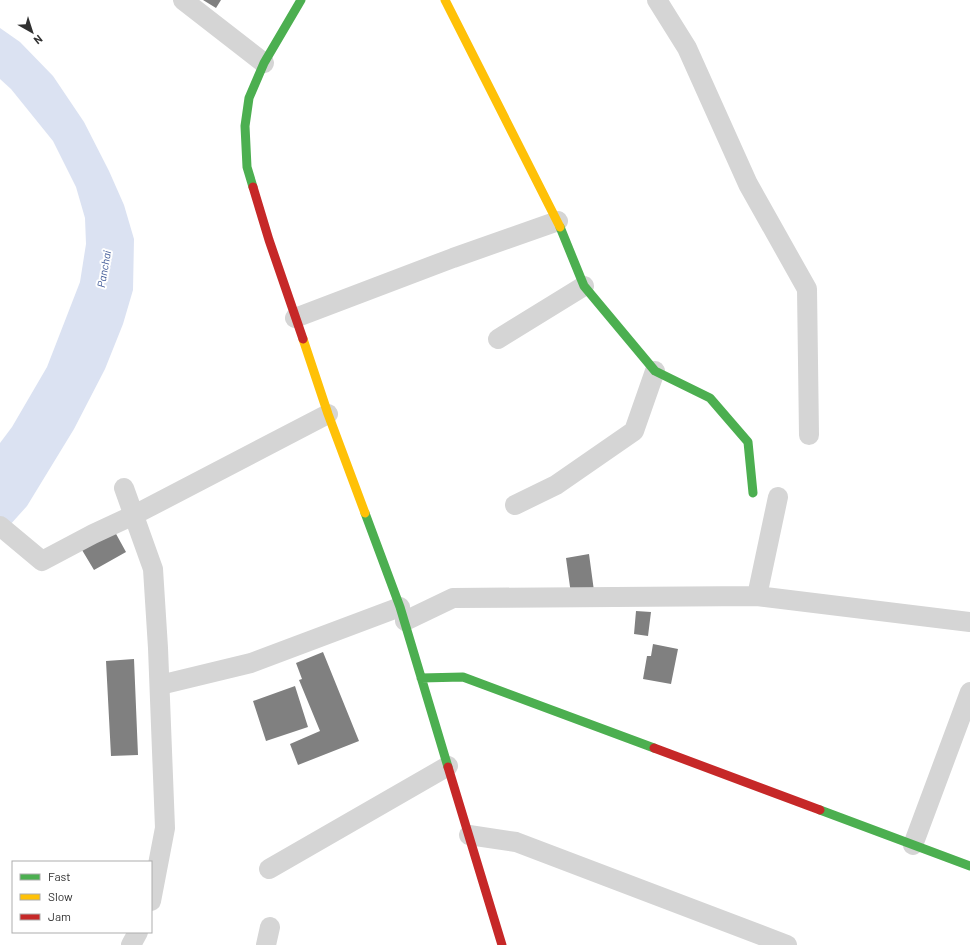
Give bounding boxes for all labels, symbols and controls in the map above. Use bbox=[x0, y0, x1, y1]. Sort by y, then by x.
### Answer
north arrow bbox=[12, 12, 52, 52]
text: N bbox=[32, 33, 46, 48]
water label: Panchai bbox=[94, 249, 113, 289]
legend bbox=[12, 861, 152, 933]
text: Fast bbox=[48, 869, 71, 883]
text: Slow bbox=[48, 889, 73, 903]
text: Jam bbox=[48, 909, 71, 923]

